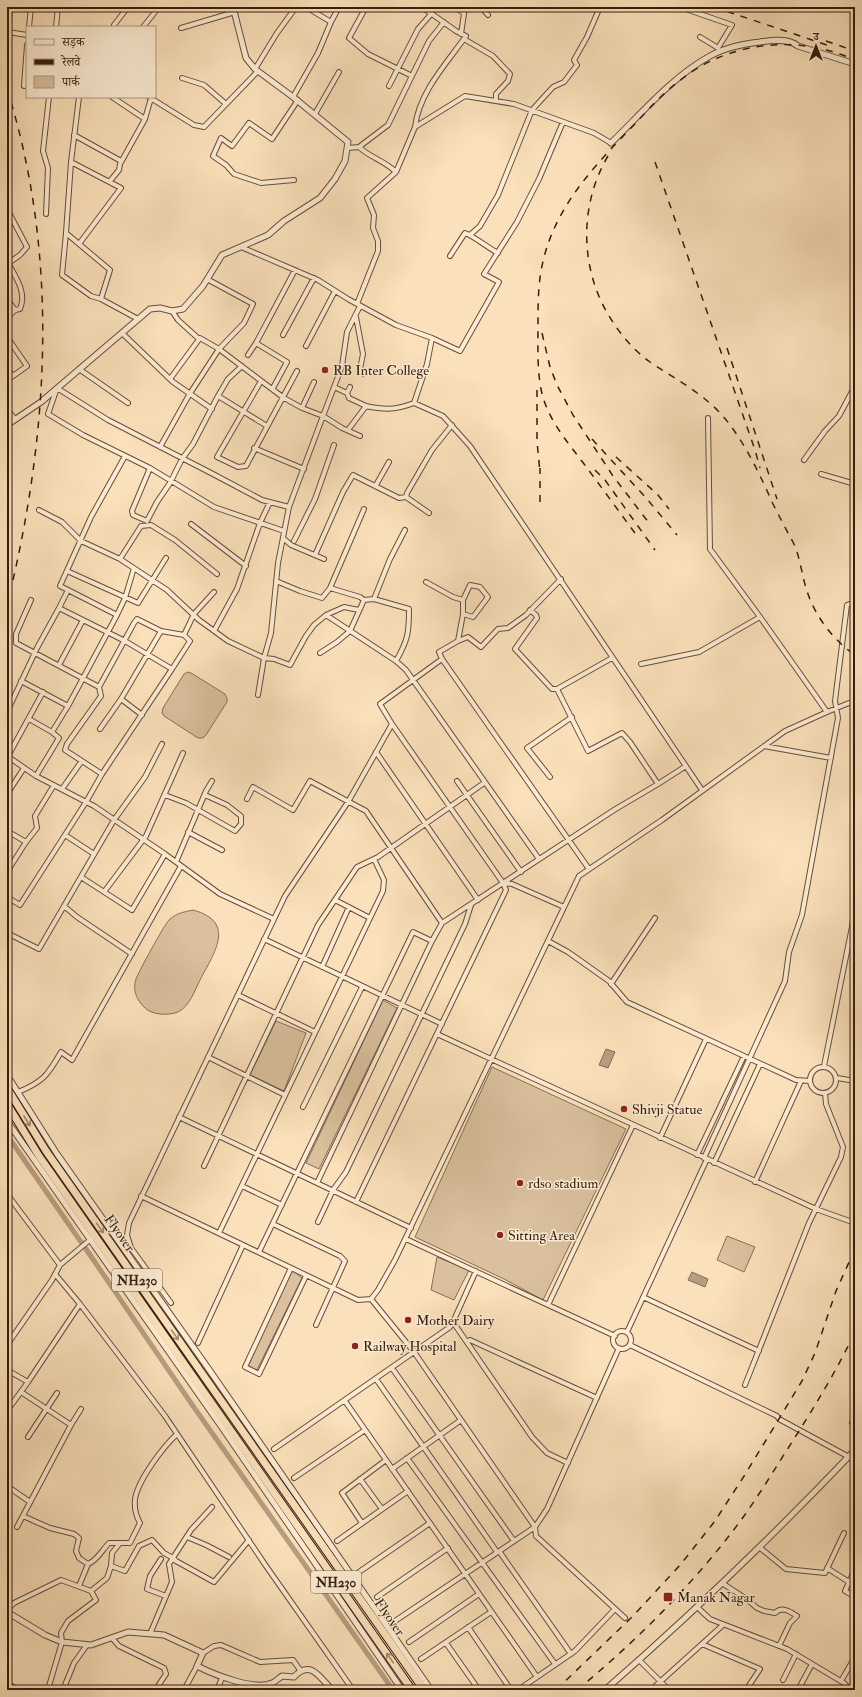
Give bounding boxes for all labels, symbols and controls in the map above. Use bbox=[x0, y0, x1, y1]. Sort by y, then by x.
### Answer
legend bbox=[26, 26, 156, 98]
north arrow bbox=[796, 26, 836, 66]
text: उ bbox=[812, 30, 820, 43]
text: सड़क bbox=[61, 35, 86, 50]
text: रेलवे bbox=[60, 54, 81, 70]
text: पार्क bbox=[61, 75, 81, 90]
place label: RB Inter College bbox=[333, 362, 429, 379]
marker: RB Inter College bbox=[320, 365, 330, 375]
place label: Shivji Statue bbox=[632, 1101, 703, 1118]
marker: Shivji Statue bbox=[619, 1104, 629, 1114]
one-way arrow bbox=[24, 1115, 32, 1127]
place label: rdso stadium bbox=[528, 1175, 598, 1192]
marker: rdso stadium bbox=[515, 1178, 525, 1188]
street label: Flyover bbox=[100, 1211, 139, 1257]
one-way arrow bbox=[96, 1223, 105, 1234]
place label: Sitting Area bbox=[508, 1227, 575, 1244]
marker: Sitting Area bbox=[495, 1230, 505, 1240]
road number: NH230 bbox=[112, 1269, 162, 1291]
place label: Mother Dairy bbox=[416, 1312, 495, 1330]
marker: Mother Dairy bbox=[403, 1315, 413, 1325]
one-way arrow bbox=[171, 1329, 179, 1340]
place label: Railway Hospital bbox=[363, 1338, 457, 1356]
marker: Railway Hospital bbox=[350, 1341, 360, 1351]
road number: NH230 bbox=[311, 1571, 361, 1593]
place label: Manak Nagar bbox=[677, 1589, 755, 1606]
marker: Manak Nagar bbox=[662, 1591, 674, 1603]
street label: Flyover bbox=[370, 1595, 409, 1641]
one-way arrow bbox=[386, 1653, 394, 1664]

